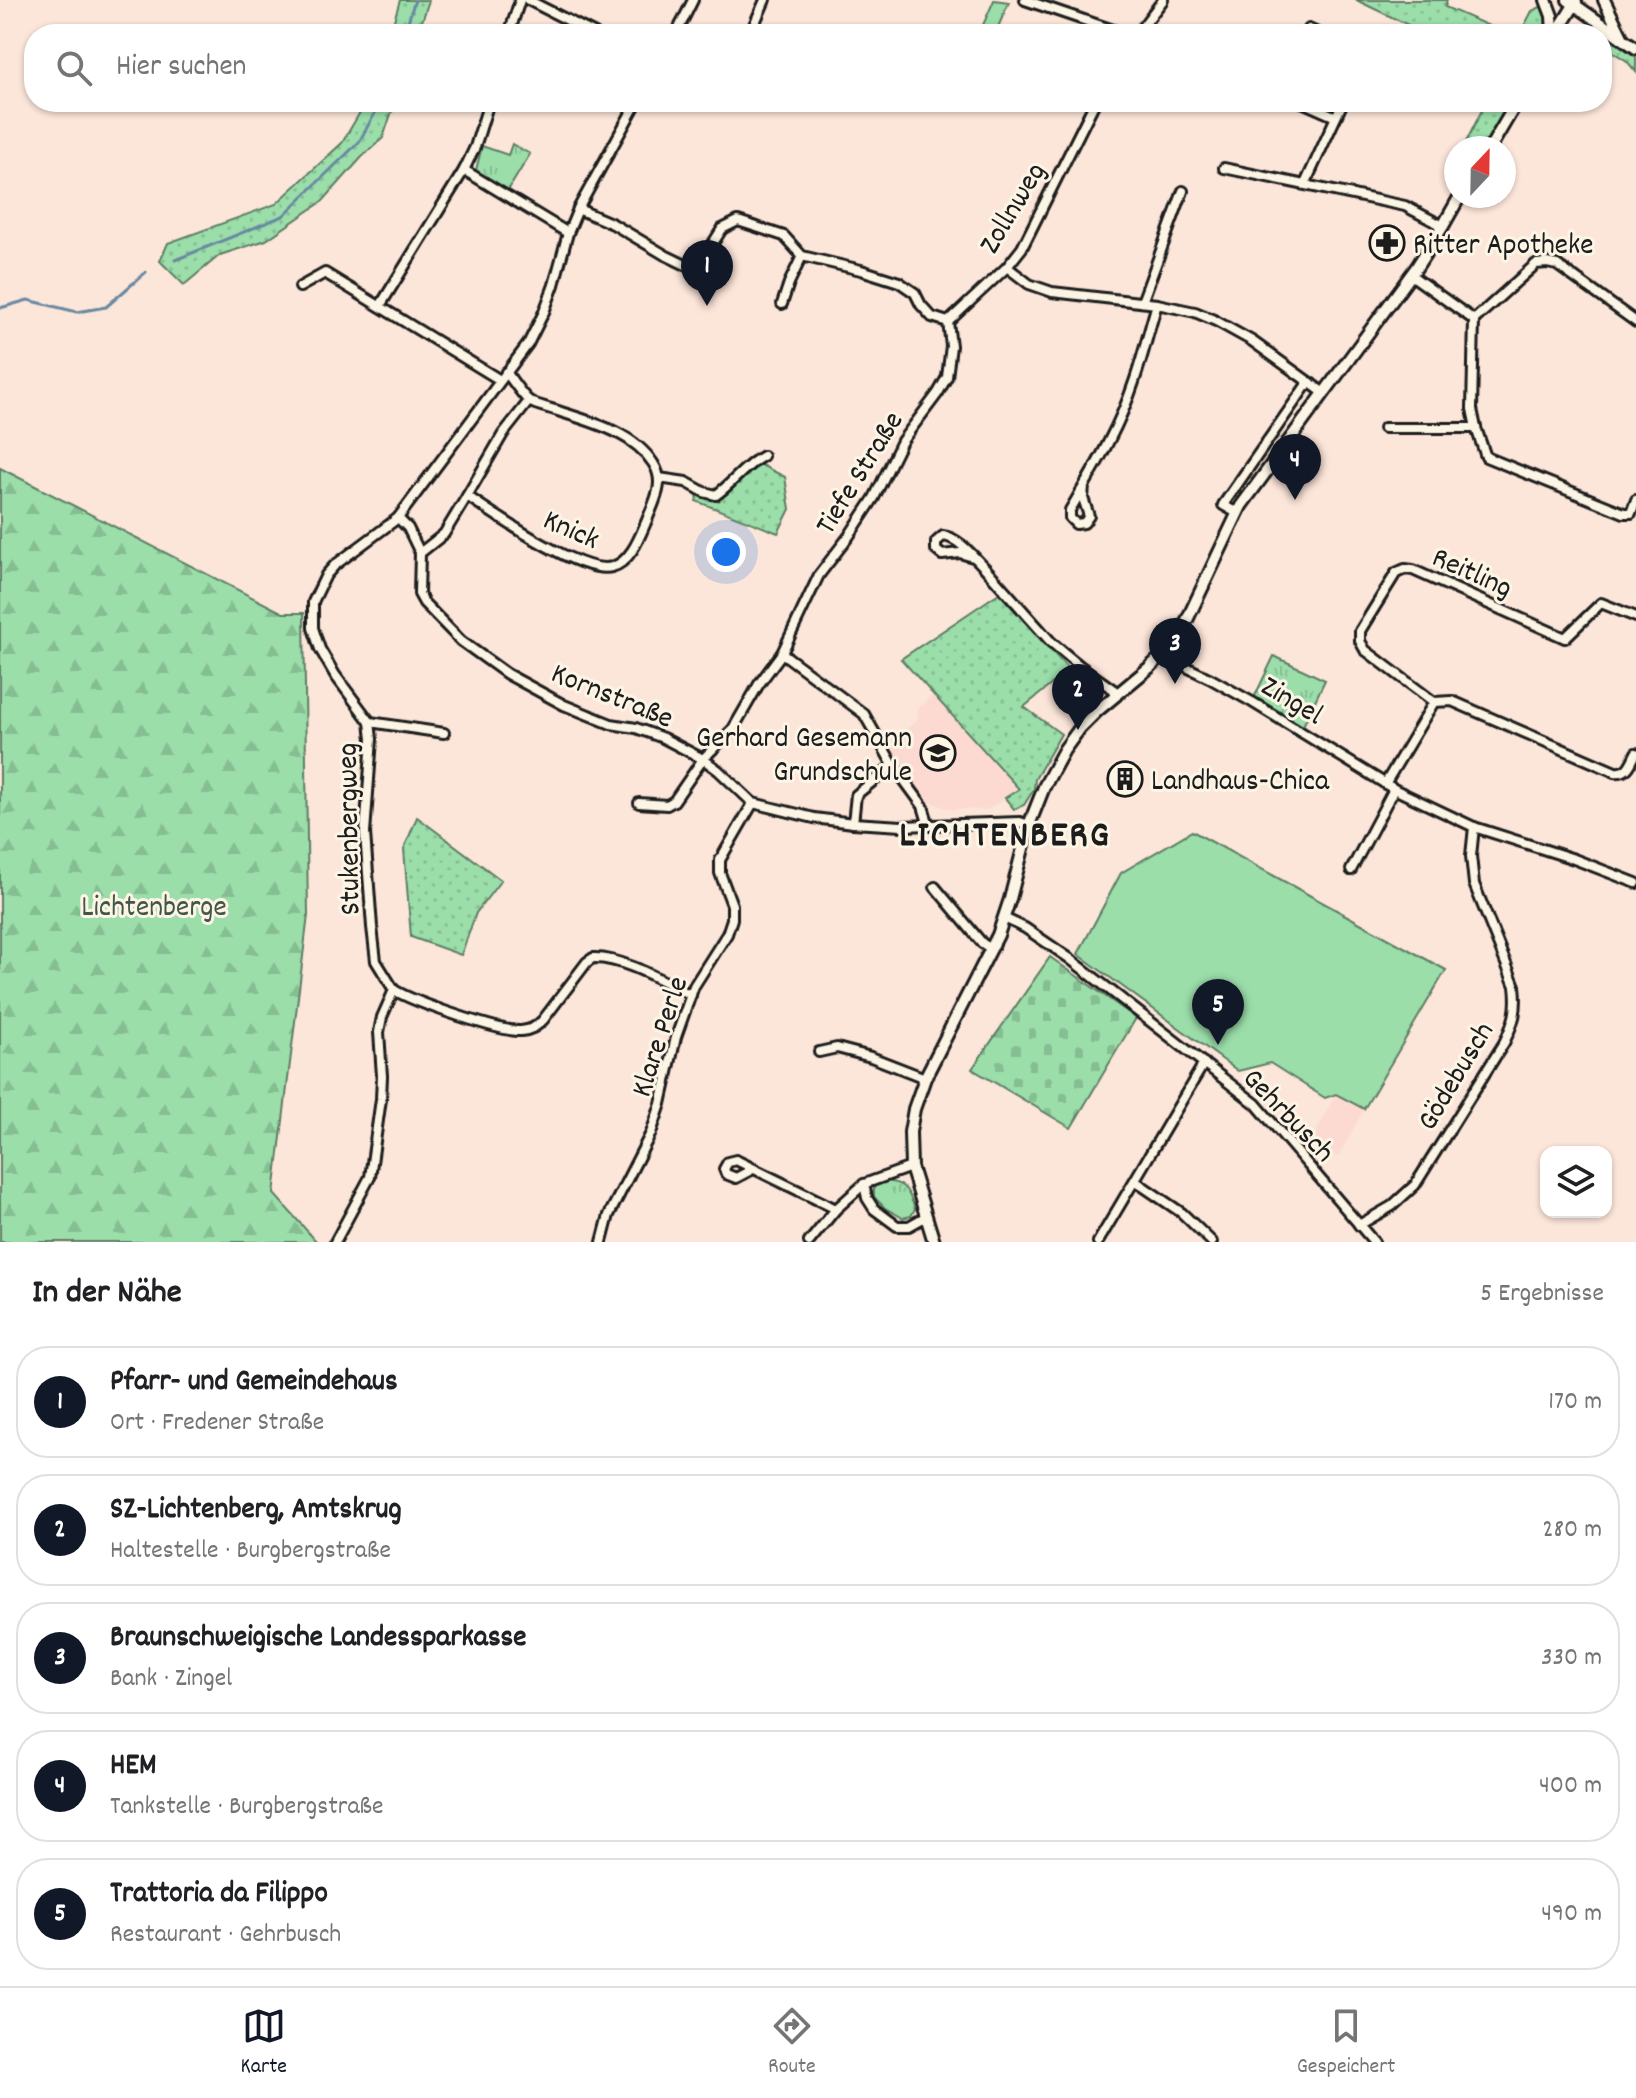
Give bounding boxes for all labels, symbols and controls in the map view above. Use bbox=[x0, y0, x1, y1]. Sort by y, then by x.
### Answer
search box bbox=[24, 24, 1612, 112]
icon: search bbox=[52, 46, 96, 90]
text: Hier suchen bbox=[116, 47, 246, 90]
north arrow bbox=[1444, 136, 1516, 208]
street label: Zollnweg bbox=[971, 155, 1059, 263]
pharmacy icon: Ritter Apotheke bbox=[1368, 224, 1406, 262]
place label: Ritter Apotheke bbox=[1413, 226, 1594, 269]
pin: 1 bbox=[681, 240, 733, 306]
street label: Tiefe Straße bbox=[807, 404, 917, 544]
pin: 4 bbox=[1269, 434, 1321, 500]
street label: Knick bbox=[535, 501, 605, 563]
your location bbox=[706, 532, 746, 572]
street label: Reitling bbox=[1424, 538, 1518, 612]
pin: 3 bbox=[1149, 618, 1201, 684]
street label: Kornstraße bbox=[544, 654, 679, 742]
pin: 2 bbox=[1052, 664, 1104, 730]
street label: Zingel bbox=[1251, 667, 1330, 738]
place label: Gerhard Gesemann Grundschule bbox=[696, 719, 912, 796]
school or university icon: Gerhard Gesemann Grundschule bbox=[919, 734, 957, 772]
street label: Stukenbergweg bbox=[328, 742, 375, 916]
building icon: Landhaus-Chica bbox=[1106, 760, 1144, 798]
place label: Landhaus-Chica bbox=[1151, 762, 1330, 805]
district label: LICHTENBERG bbox=[899, 810, 1111, 865]
park label: Lichtenberge bbox=[81, 888, 227, 931]
street label: Klare Perle bbox=[623, 972, 702, 1103]
pin: 5 bbox=[1192, 979, 1244, 1045]
street label: Gödebusch bbox=[1408, 1015, 1507, 1140]
street label: Gehrbusch bbox=[1230, 1060, 1343, 1174]
map controls bbox=[1540, 1146, 1612, 1218]
button: layers bbox=[1540, 1146, 1612, 1218]
text: In der Nähe bbox=[32, 1270, 182, 1319]
text: 5 Ergebnisse bbox=[1480, 1276, 1604, 1313]
text: Pfarr- und Gemeindehaus bbox=[110, 1362, 398, 1405]
text: 1 bbox=[57, 1384, 63, 1421]
text: 170 m bbox=[1548, 1384, 1602, 1421]
text: Ort · Fredener Straße bbox=[110, 1405, 324, 1442]
text: SZ-Lichtenberg, Amtskrug bbox=[110, 1490, 402, 1533]
text: 2 bbox=[54, 1512, 66, 1549]
text: 280 m bbox=[1542, 1512, 1602, 1549]
text: Haltestelle · Burgbergstraße bbox=[110, 1533, 391, 1570]
text: Braunschweigische Landessparkasse bbox=[110, 1618, 526, 1661]
text: 3 bbox=[54, 1640, 66, 1677]
text: 330 m bbox=[1541, 1640, 1602, 1677]
text: Bank · Zingel bbox=[110, 1661, 232, 1698]
text: HEM bbox=[110, 1746, 157, 1789]
text: 4 bbox=[55, 1768, 65, 1805]
text: 400 m bbox=[1539, 1768, 1602, 1805]
text: Tankstelle · Burgbergstraße bbox=[110, 1789, 383, 1826]
text: Trattoria da Filippo bbox=[110, 1874, 328, 1917]
text: 5 bbox=[54, 1896, 66, 1933]
text: 490 m bbox=[1541, 1896, 1602, 1933]
text: Restaurant · Gehrbusch bbox=[110, 1917, 341, 1954]
tab: Karte bbox=[240, 2004, 287, 2083]
tab: Route bbox=[768, 2004, 816, 2083]
tab: Gespeichert bbox=[1297, 2004, 1395, 2083]

